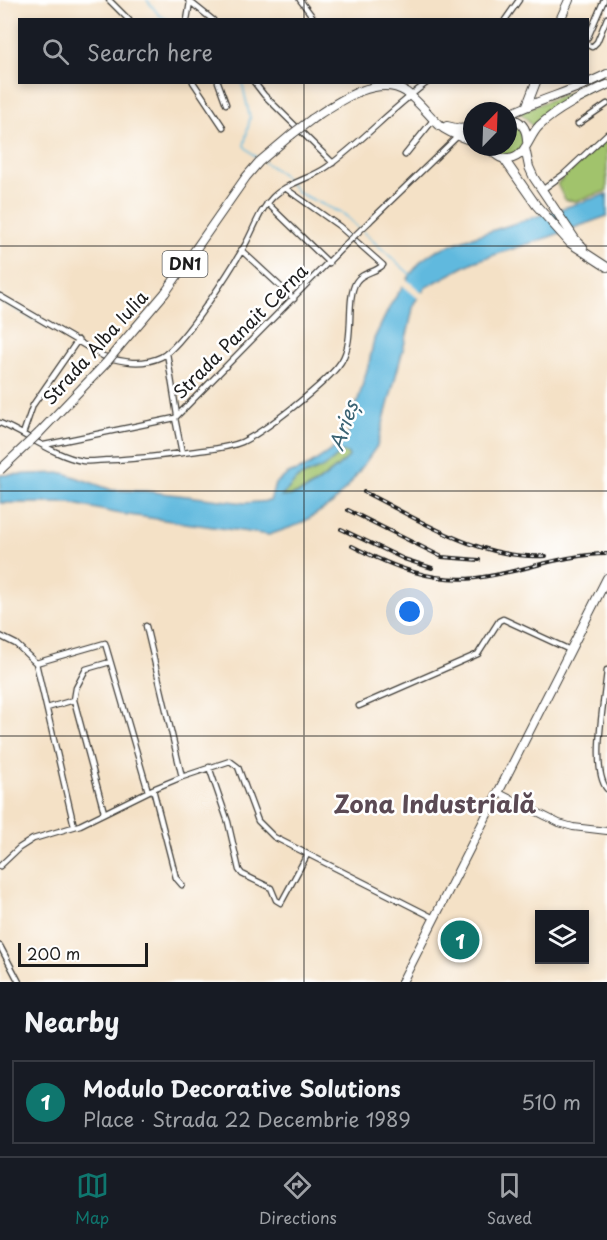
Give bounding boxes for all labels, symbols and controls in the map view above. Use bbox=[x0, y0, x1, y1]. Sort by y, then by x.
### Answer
search box bbox=[18, 18, 589, 84]
icon: search bbox=[39, 35, 72, 68]
text: Search here bbox=[87, 35, 213, 68]
north arrow bbox=[463, 102, 517, 156]
road number: DN1 bbox=[162, 251, 207, 277]
street label: Strada Panait Cerna bbox=[166, 257, 314, 405]
street label: Strada Alba Iulia bbox=[36, 284, 154, 410]
water label: Arieș bbox=[321, 395, 366, 454]
your location bbox=[395, 597, 424, 626]
district label: Zona Industrială bbox=[334, 785, 537, 821]
map controls bbox=[535, 910, 589, 964]
button: layers bbox=[535, 910, 589, 964]
pin: 1 bbox=[440, 918, 480, 962]
scale bar bbox=[18, 940, 148, 968]
text: 200 m bbox=[27, 941, 80, 965]
text: Nearby bbox=[24, 1002, 119, 1041]
text: Modulo Decorative Solutions bbox=[83, 1071, 401, 1104]
text: 1 bbox=[41, 1087, 50, 1117]
text: 510 m bbox=[521, 1087, 581, 1117]
text: Place · Strada 22 Decembrie 1989 bbox=[83, 1104, 411, 1134]
tab: Map bbox=[75, 1169, 109, 1229]
tab: Directions bbox=[259, 1169, 337, 1229]
tab: Saved bbox=[487, 1169, 532, 1229]

